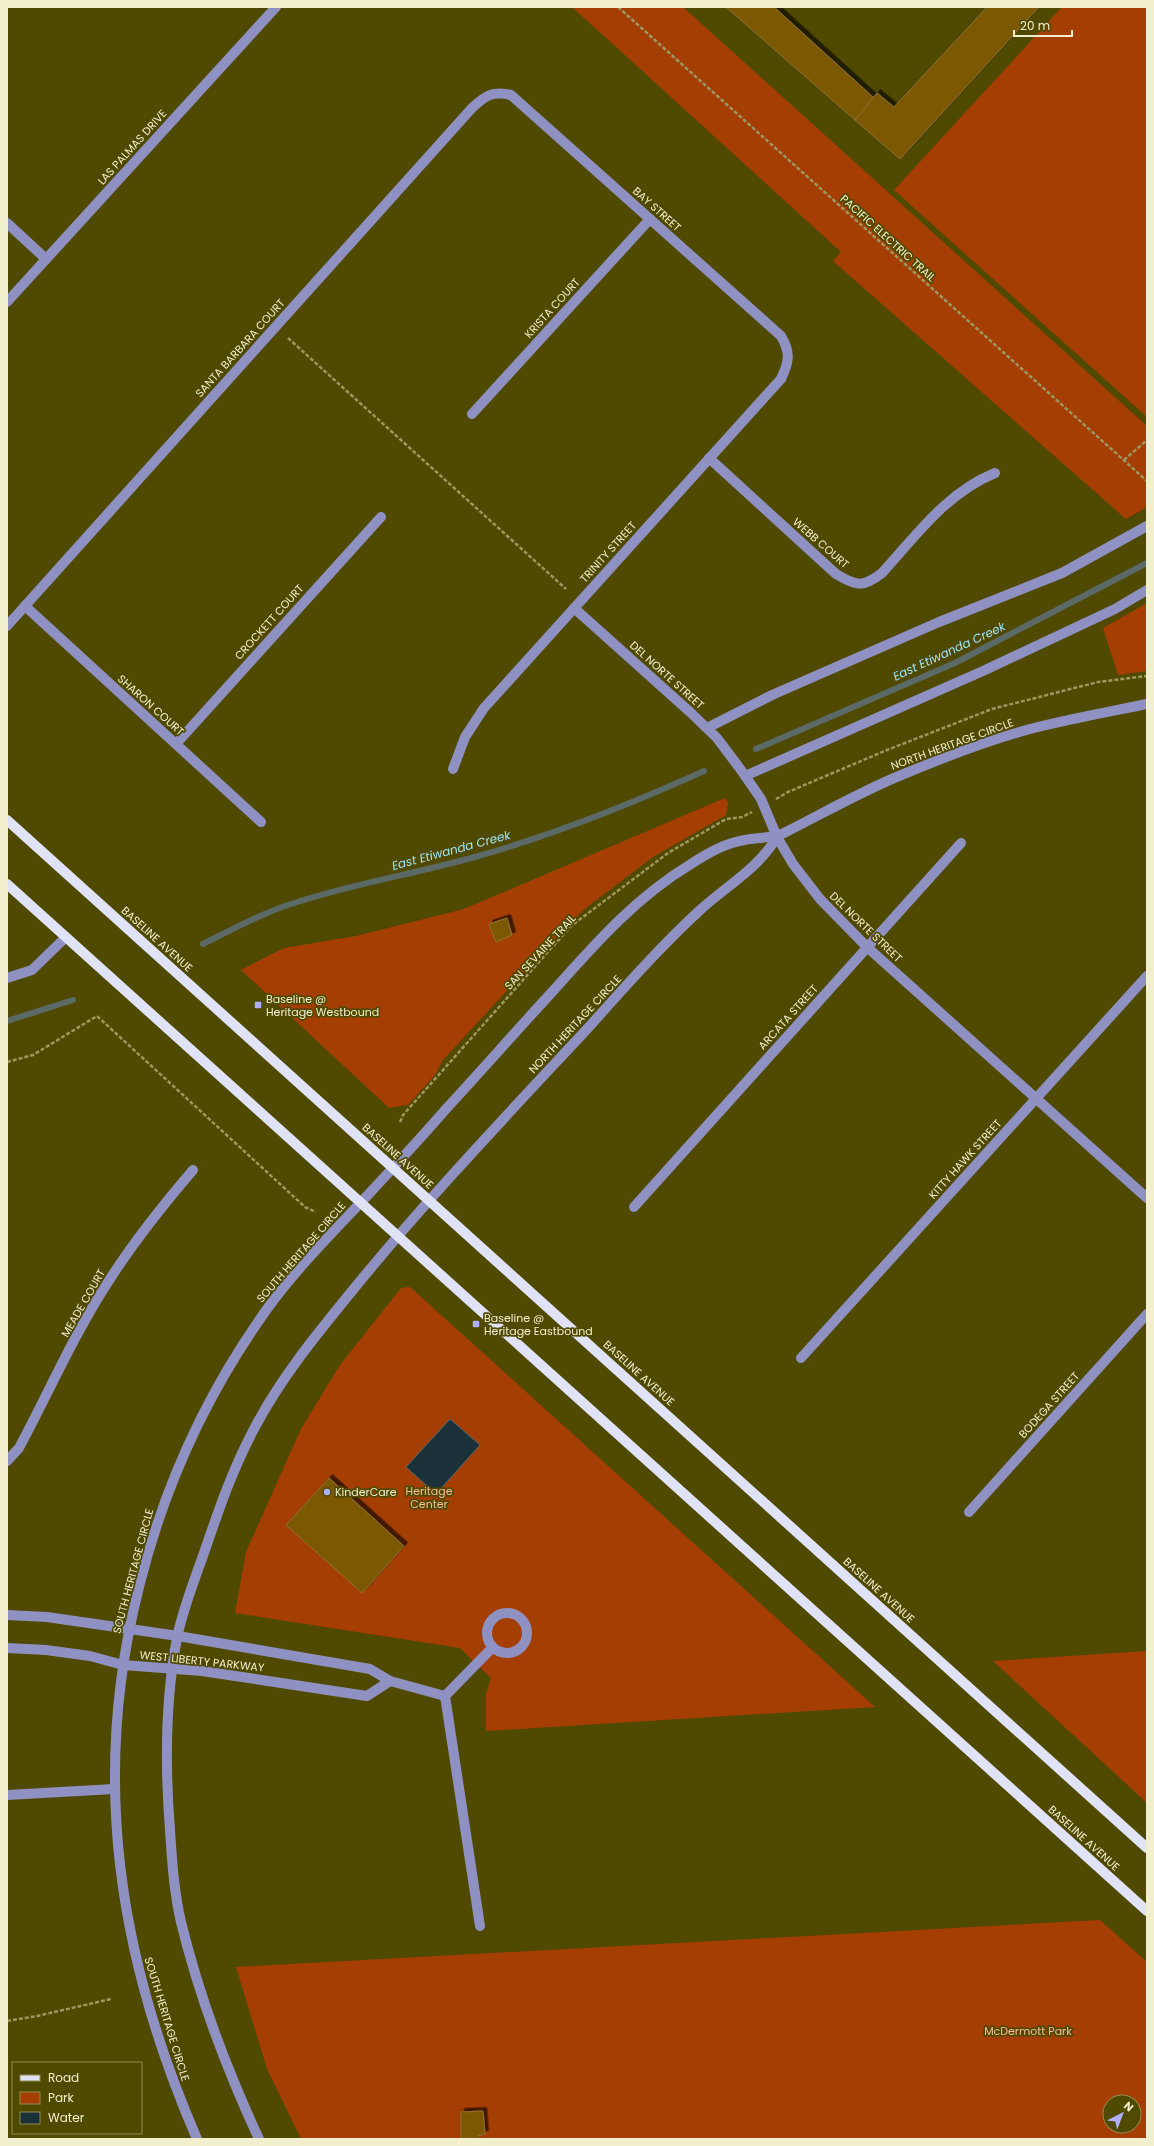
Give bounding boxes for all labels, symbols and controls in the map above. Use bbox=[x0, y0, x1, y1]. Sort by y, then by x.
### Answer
scale bar bbox=[1014, 12, 1072, 38]
text: 20 m bbox=[1020, 17, 1050, 34]
street label: LAS PALMAS DRIVE bbox=[94, 106, 170, 188]
street label: BAY STREET bbox=[629, 183, 685, 235]
street label: PACIFIC ELECTRIC TRAIL bbox=[837, 191, 939, 285]
street label: KRISTA COURT bbox=[521, 274, 583, 342]
street label: SANTA BARBARA COURT bbox=[192, 295, 289, 401]
street label: WEBB COURT bbox=[789, 514, 853, 572]
street label: TRINITY STREET bbox=[576, 518, 640, 586]
street label: CROCKETT COURT bbox=[231, 581, 307, 663]
water label: East Etiwanda Creek bbox=[890, 617, 1009, 685]
street label: DEL NORTE STREET bbox=[626, 637, 708, 713]
street label: SHARON COURT bbox=[114, 671, 188, 739]
street label: NORTH HERITAGE CIRCLE bbox=[888, 714, 1016, 774]
water label: East Etiwanda Creek bbox=[390, 826, 513, 874]
street label: DEL NORTE STREET bbox=[826, 888, 906, 966]
street label: BASELINE AVENUE bbox=[118, 902, 196, 976]
street label: SAN SEVAINE TRAIL bbox=[501, 911, 579, 993]
street label: NORTH HERITAGE CIRCLE bbox=[525, 971, 625, 1077]
street label: ARCATA STREET bbox=[754, 981, 822, 1053]
place label: Baseline @ Heritage Westbound bbox=[266, 991, 379, 1020]
marker: Baseline @ Heritage Westbound bbox=[253, 1000, 263, 1010]
street label: KITTY HAWK STREET bbox=[925, 1116, 1005, 1202]
street label: BASELINE AVENUE bbox=[359, 1119, 437, 1193]
street label: SOUTH HERITAGE CIRCLE bbox=[253, 1198, 349, 1306]
street label: MEADE COURT bbox=[57, 1266, 109, 1340]
place label: Baseline @ Heritage Eastbound bbox=[484, 1310, 593, 1339]
marker: Baseline @ Heritage Eastbound bbox=[471, 1319, 481, 1329]
street label: BASELINE AVENUE bbox=[600, 1336, 678, 1410]
street label: BODEGA STREET bbox=[1015, 1368, 1083, 1442]
park label: Heritage Center bbox=[406, 1483, 453, 1512]
place label: KinderCare bbox=[335, 1484, 397, 1500]
marker: KinderCare bbox=[322, 1487, 332, 1497]
street label: SOUTH HERITAGE CIRCLE bbox=[109, 1507, 157, 1635]
street label: BASELINE AVENUE bbox=[840, 1553, 918, 1627]
street label: WEST LIBERTY PARKWAY bbox=[139, 1647, 266, 1676]
street label: BASELINE AVENUE bbox=[1045, 1801, 1123, 1875]
street label: SOUTH HERITAGE CIRCLE bbox=[140, 1955, 194, 2083]
park label: McDermott Park bbox=[984, 2023, 1072, 2039]
legend bbox=[12, 2062, 142, 2134]
text: Road bbox=[48, 2069, 79, 2086]
text: Park bbox=[48, 2089, 75, 2106]
north arrow bbox=[1102, 2094, 1142, 2134]
text: N bbox=[1120, 2098, 1137, 2115]
text: Water bbox=[48, 2109, 85, 2126]

